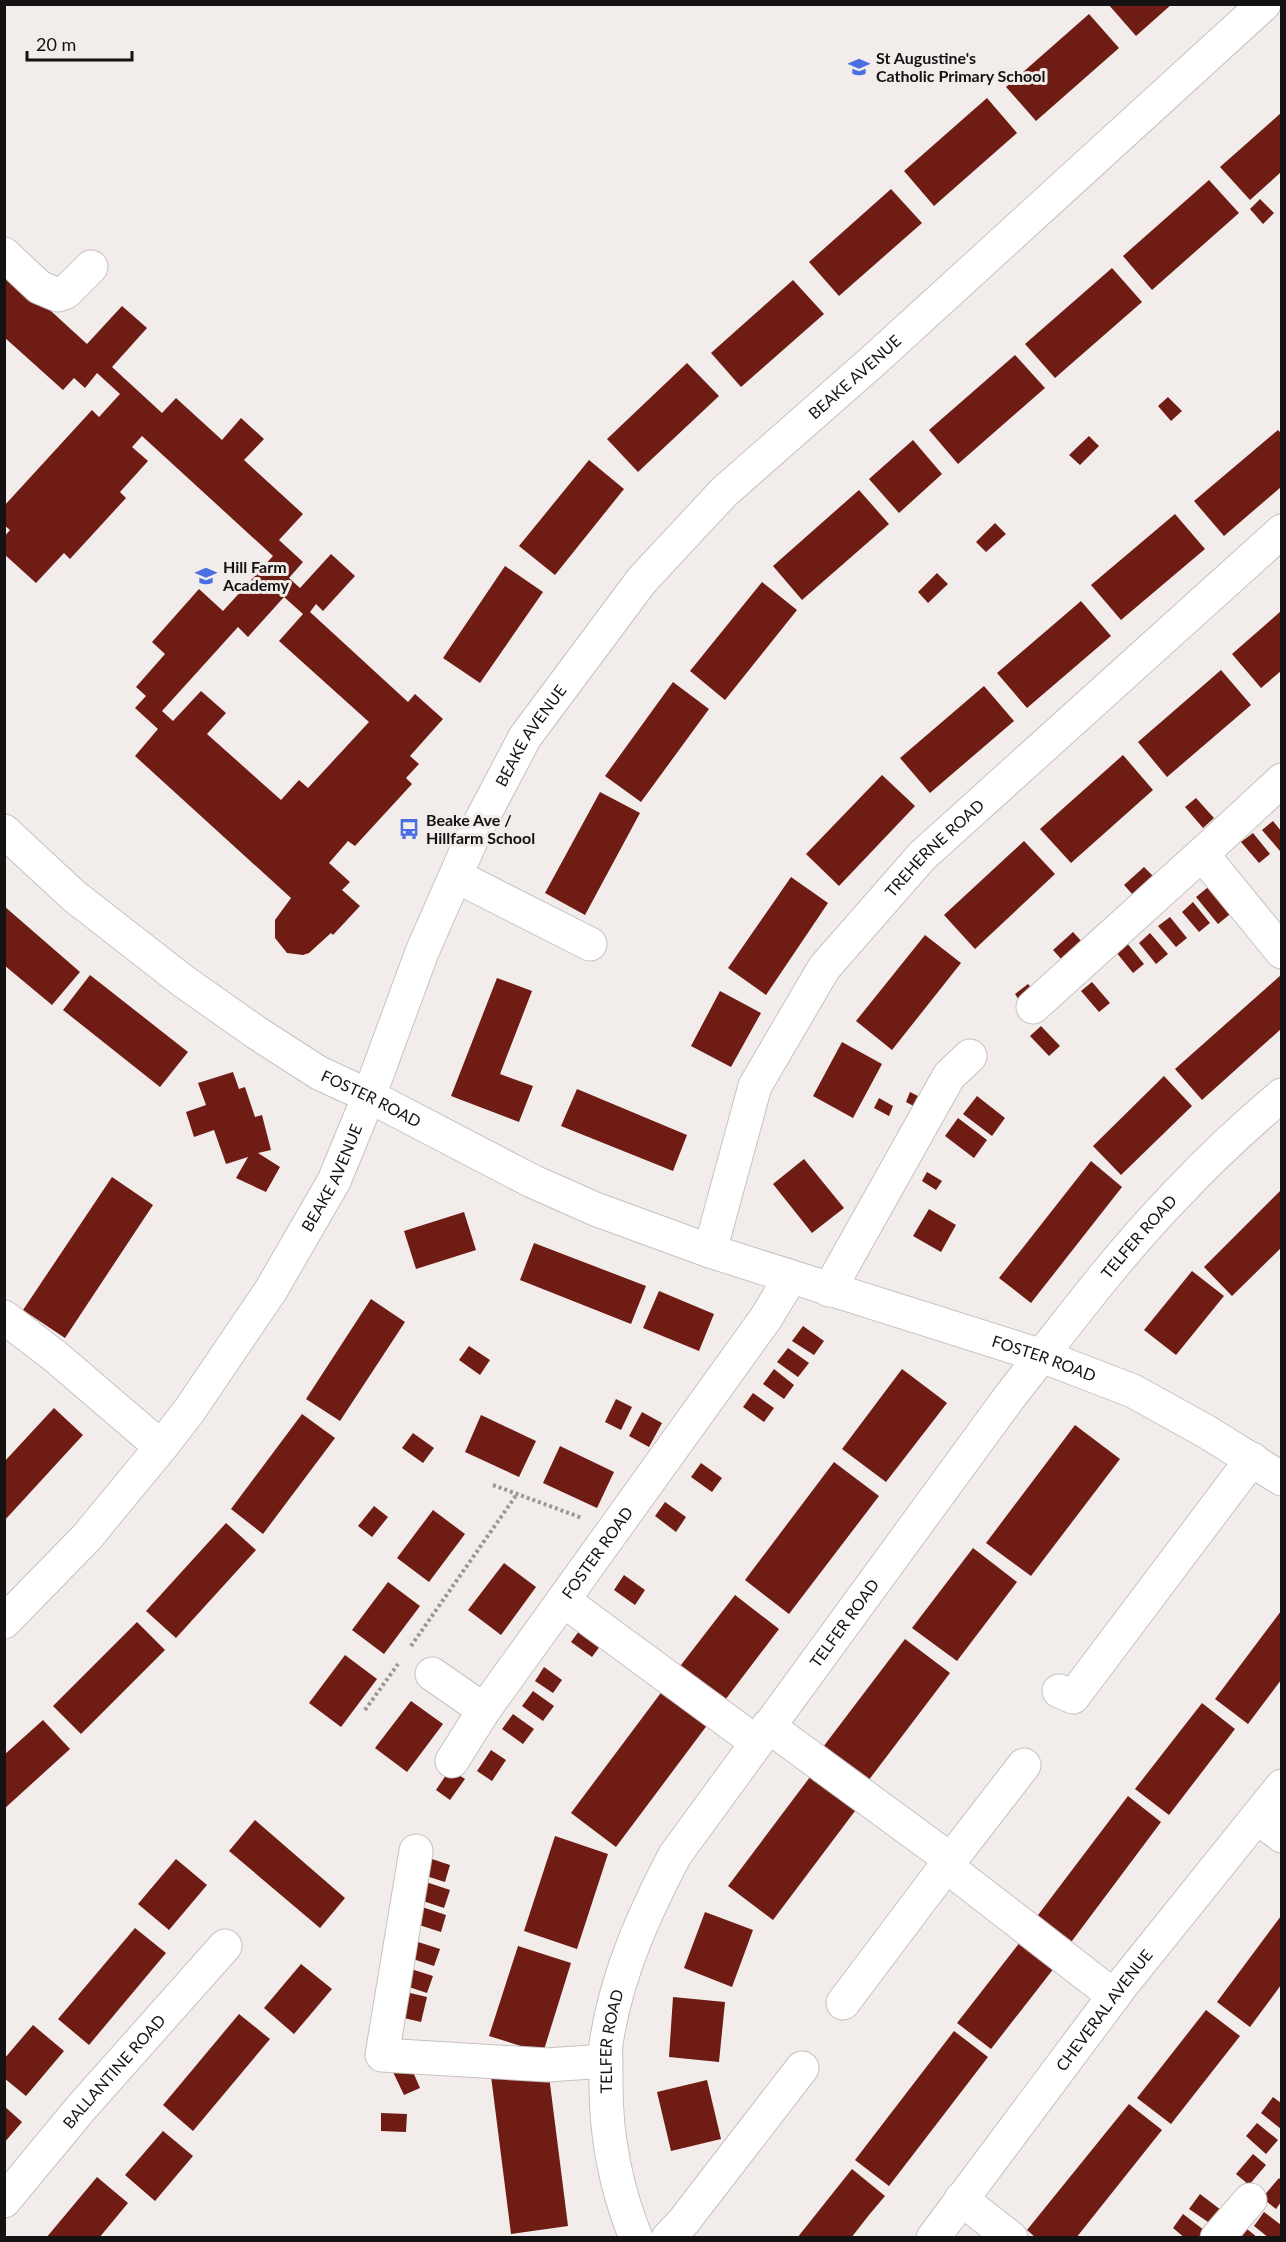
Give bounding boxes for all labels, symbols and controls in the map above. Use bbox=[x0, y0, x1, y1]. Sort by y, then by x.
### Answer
scale bar bbox=[27, 24, 132, 62]
text: 20 m bbox=[36, 33, 76, 55]
place label: St Augustine's Catholic Primary School bbox=[876, 48, 1045, 85]
school or university icon: St Augustine's Catholic Primary School bbox=[847, 55, 871, 79]
street label: BEAKE AVENUE bbox=[804, 331, 904, 423]
place label: Hill Farm Academy bbox=[222, 557, 290, 594]
school or university icon: Hill Farm Academy bbox=[194, 564, 218, 588]
street label: BEAKE AVENUE bbox=[491, 681, 570, 789]
street label: TREHERNE ROAD bbox=[881, 795, 987, 900]
place label: Beake Ave / Hillfarm School bbox=[426, 810, 535, 847]
bus stop icon: Beake Ave / Hillfarm School bbox=[397, 817, 421, 841]
street label: FOSTER ROAD bbox=[319, 1065, 424, 1131]
street label: BEAKE AVENUE bbox=[297, 1121, 365, 1234]
street label: TELFER ROAD bbox=[1097, 1191, 1180, 1282]
street label: FOSTER ROAD bbox=[990, 1331, 1099, 1385]
street label: FOSTER ROAD bbox=[557, 1503, 636, 1602]
street label: TELFER ROAD bbox=[805, 1575, 882, 1671]
street label: CHEVERAL AVENUE bbox=[1051, 1945, 1156, 2074]
street label: TELFER ROAD bbox=[596, 1987, 627, 2093]
street label: BALLANTINE ROAD bbox=[58, 2010, 169, 2132]

